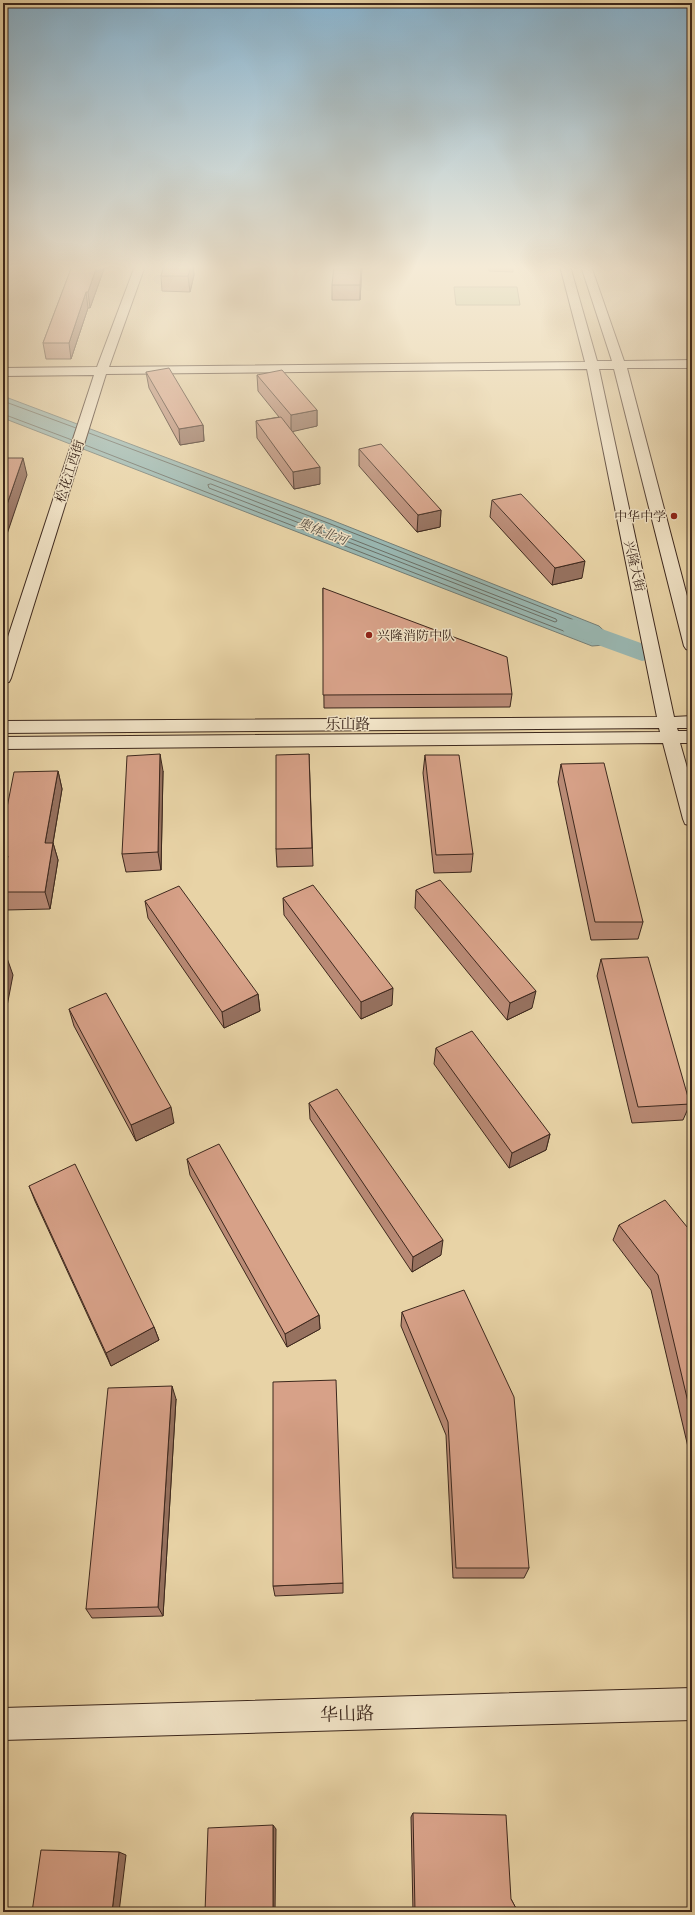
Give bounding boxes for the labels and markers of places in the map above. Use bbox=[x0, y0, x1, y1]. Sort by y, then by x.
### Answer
place label: 中华中学 bbox=[614, 510, 666, 524]
marker: 中华中学 bbox=[669, 511, 679, 521]
place label: 兴隆消防中队 bbox=[377, 629, 455, 643]
marker: 兴隆消防中队 bbox=[364, 630, 374, 640]

